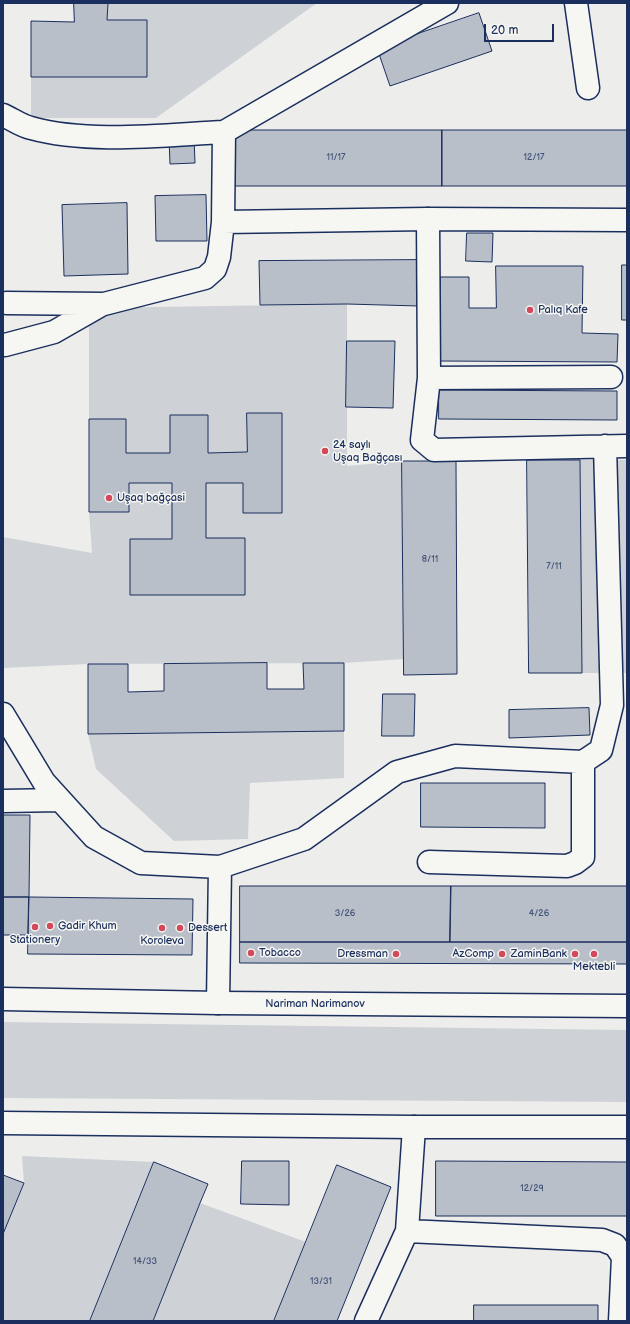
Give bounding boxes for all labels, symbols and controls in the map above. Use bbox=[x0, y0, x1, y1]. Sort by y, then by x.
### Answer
scale bar bbox=[486, 16, 556, 42]
text: 20 m bbox=[491, 23, 518, 38]
house number: 11/17 bbox=[327, 153, 345, 163]
house number: 12/17 bbox=[524, 153, 544, 163]
place label: Palıq Kafe bbox=[538, 303, 588, 317]
marker: Palıq Kafe bbox=[525, 305, 535, 315]
place label: 24 saylı Uşaq Bağçası bbox=[333, 438, 402, 464]
marker: 24 saylı Uşaq Bağçası bbox=[320, 446, 330, 456]
place label: Uşaq bağçasi bbox=[117, 491, 185, 505]
marker: Uşaq bağçasi bbox=[104, 493, 114, 503]
house number: 8/11 bbox=[422, 555, 438, 565]
house number: 7/11 bbox=[546, 562, 562, 572]
house number: 3/26 bbox=[335, 909, 355, 919]
house number: 4/26 bbox=[529, 909, 549, 919]
place label: Gadir Khum bbox=[58, 919, 117, 933]
marker: Gadir Khum bbox=[45, 921, 55, 931]
place label: Dessert bbox=[188, 921, 227, 935]
marker: Stationery bbox=[30, 922, 40, 932]
marker: Koroleva bbox=[157, 923, 167, 933]
marker: Dessert bbox=[175, 923, 185, 933]
place label: Stationery bbox=[10, 933, 60, 947]
place label: Koroleva bbox=[140, 934, 184, 948]
place label: Tobacco bbox=[259, 946, 301, 960]
place label: Dressman bbox=[337, 947, 388, 961]
place label: AzComp bbox=[452, 947, 494, 961]
place label: ZaminBank bbox=[511, 947, 567, 961]
marker: Tobacco bbox=[246, 948, 256, 958]
marker: Dressman bbox=[391, 949, 401, 959]
marker: AzComp bbox=[497, 949, 507, 959]
marker: ZaminBank bbox=[570, 949, 580, 959]
marker: Mektebli bbox=[589, 949, 599, 959]
place label: Mektebli bbox=[573, 960, 615, 974]
street label: Nariman Narimanov bbox=[265, 997, 365, 1011]
house number: 12/29 bbox=[520, 1184, 544, 1194]
house number: 14/33 bbox=[133, 1257, 157, 1267]
house number: 13/31 bbox=[310, 1277, 332, 1287]

